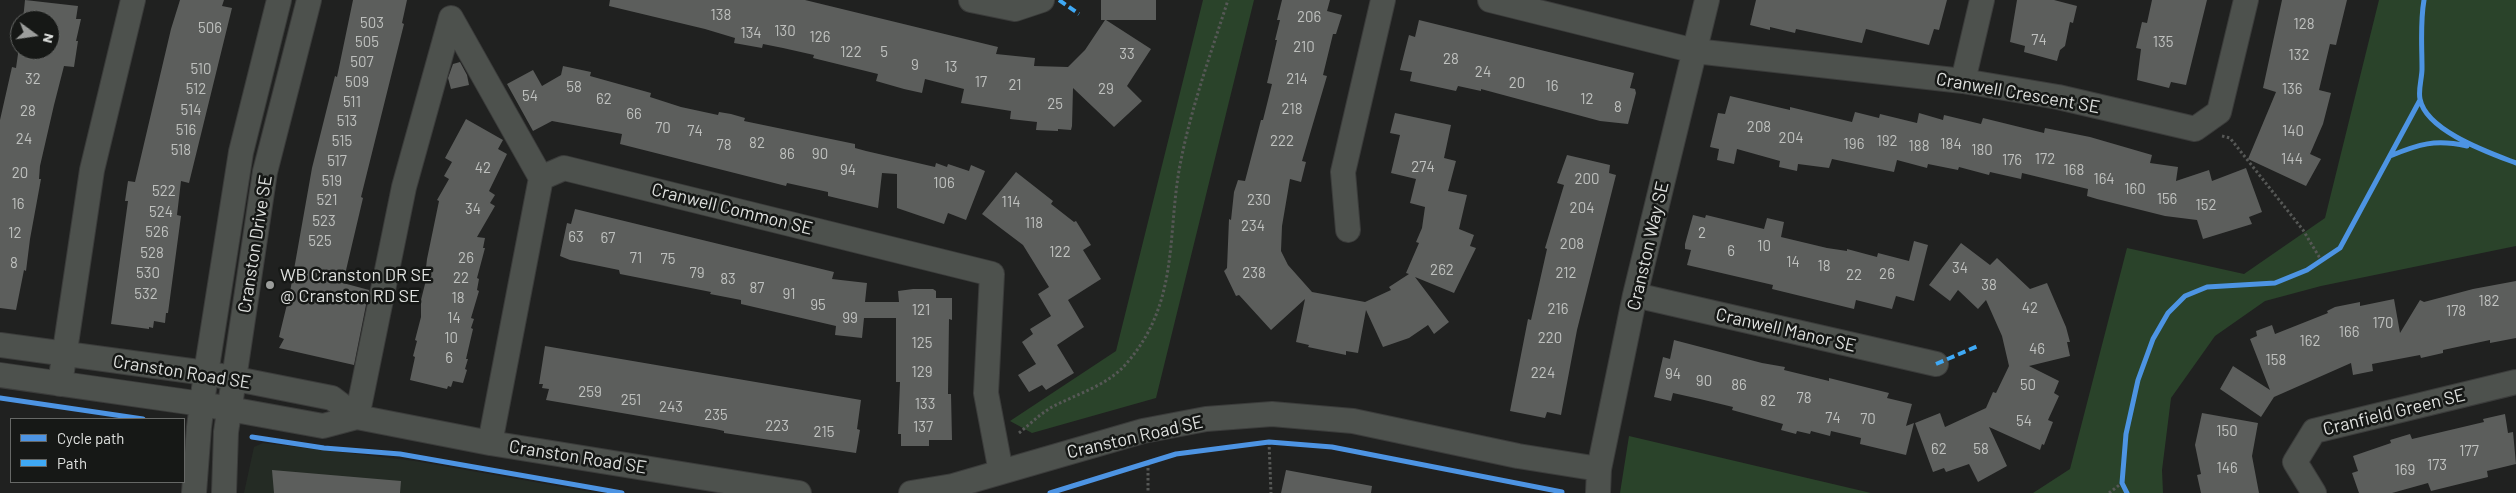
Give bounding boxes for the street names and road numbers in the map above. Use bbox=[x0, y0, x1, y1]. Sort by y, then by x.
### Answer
street label: Cranwell Crescent SE bbox=[1934, 68, 2102, 118]
street label: Cranston Drive SE bbox=[233, 173, 277, 315]
street label: Cranwell Common SE bbox=[649, 179, 815, 239]
street label: Cranston Way SE bbox=[1623, 179, 1673, 313]
street label: Cranwell Manor SE bbox=[1714, 303, 1858, 357]
street label: Cranston Road SE bbox=[112, 350, 252, 394]
street label: Cranfield Green SE bbox=[2321, 384, 2467, 440]
street label: Cranston Road SE bbox=[1065, 411, 1205, 463]
street label: Cranston Road SE bbox=[508, 435, 648, 479]

